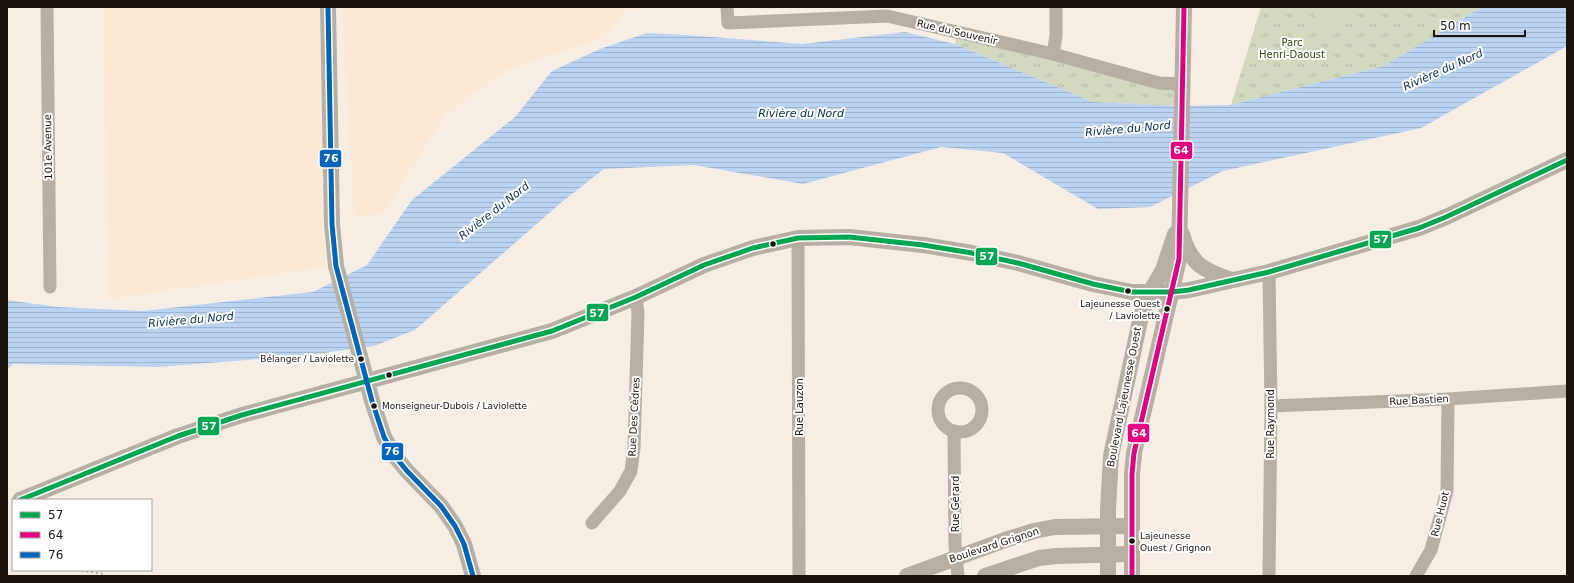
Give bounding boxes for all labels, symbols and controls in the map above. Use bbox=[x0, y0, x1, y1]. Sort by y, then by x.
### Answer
scale bar bbox=[1434, 12, 1525, 38]
street label: Rue du Souvenir bbox=[916, 17, 999, 47]
text: 50 m bbox=[1440, 19, 1471, 33]
park label: Parc Henri-Daoust bbox=[1259, 37, 1325, 60]
water label: Rivière du Nord bbox=[1401, 46, 1486, 93]
water label: Rivière du Nord bbox=[758, 107, 845, 120]
street label: 101e Avenue bbox=[42, 114, 54, 180]
water label: Rivière du Nord bbox=[1085, 119, 1172, 139]
line badge: 64 bbox=[1170, 141, 1193, 160]
text: 64 bbox=[1173, 144, 1189, 157]
line badge: 76 bbox=[319, 149, 342, 168]
text: 76 bbox=[323, 152, 339, 165]
water label: Rivière du Nord bbox=[456, 179, 533, 243]
line badge: 57 bbox=[1369, 230, 1392, 249]
text: 57 bbox=[1373, 233, 1389, 246]
unlabelled marker bbox=[768, 239, 778, 249]
line badge: 57 bbox=[975, 247, 998, 266]
text: 57 bbox=[979, 250, 995, 263]
unlabelled marker bbox=[1123, 286, 1133, 296]
place label: Lajeunesse Ouest / Laviolette bbox=[1080, 299, 1160, 321]
line badge: 57 bbox=[586, 303, 609, 322]
marker: Lajeunesse Ouest / Laviolette bbox=[1162, 304, 1172, 314]
text: 57 bbox=[589, 307, 605, 320]
water label: Rivière du Nord bbox=[148, 310, 235, 330]
street label: Boulevard Lajeunesse Ouest bbox=[1105, 326, 1143, 468]
place label: Bélanger / Laviolette bbox=[260, 354, 354, 364]
marker: Bélanger / Laviolette bbox=[356, 354, 366, 364]
unlabelled marker bbox=[384, 370, 394, 380]
street label: Rue Des Cèdres bbox=[626, 377, 642, 457]
street label: Rue Lauzon bbox=[794, 378, 805, 436]
street label: Rue Raymond bbox=[1265, 389, 1276, 459]
street label: Rue Bastien bbox=[1389, 393, 1449, 407]
marker: Monseigneur-Dubois / Laviolette bbox=[369, 401, 379, 411]
place label: Monseigneur-Dubois / Laviolette bbox=[382, 401, 527, 411]
line badge: 57 bbox=[197, 416, 220, 436]
text: 57 bbox=[201, 420, 217, 433]
line badge: 64 bbox=[1127, 423, 1150, 443]
text: 64 bbox=[1131, 427, 1147, 440]
line badge: 76 bbox=[381, 442, 404, 461]
text: 76 bbox=[384, 445, 400, 458]
street label: Rue Gérard bbox=[950, 476, 961, 532]
street label: Rue Huot bbox=[1429, 490, 1451, 538]
legend bbox=[12, 499, 152, 571]
text: 57 bbox=[48, 508, 63, 522]
street label: Boulevard Grignon bbox=[948, 525, 1040, 565]
text: 64 bbox=[48, 528, 63, 542]
place label: Lajeunesse Ouest / Grignon bbox=[1140, 531, 1211, 553]
marker: Lajeunesse Ouest / Grignon bbox=[1127, 536, 1137, 546]
text: 76 bbox=[48, 548, 63, 562]

